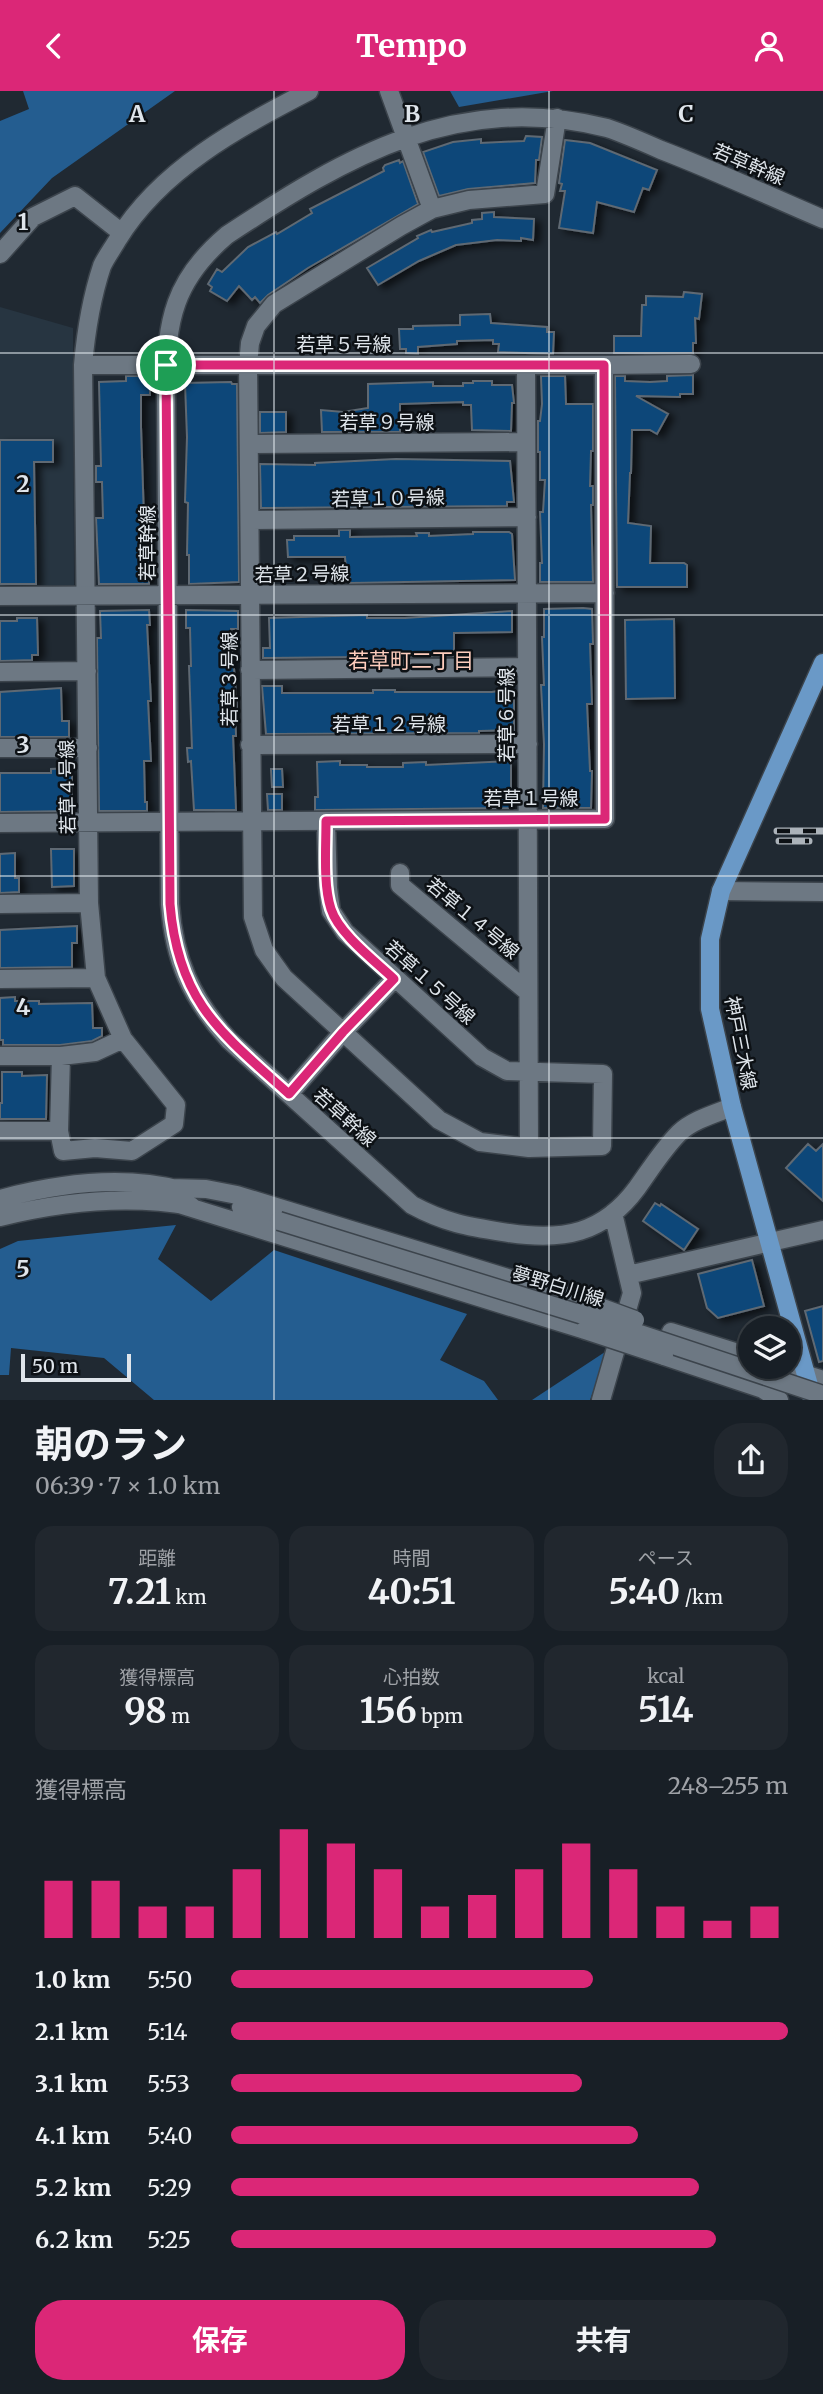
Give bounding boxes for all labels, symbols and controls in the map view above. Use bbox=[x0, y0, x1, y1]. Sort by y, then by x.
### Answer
text: Tempo bbox=[356, 26, 467, 66]
icon: back bbox=[35, 27, 73, 65]
icon: person bbox=[750, 27, 788, 65]
text: A bbox=[128, 99, 146, 128]
text: B bbox=[404, 99, 420, 128]
text: C bbox=[678, 99, 694, 128]
street label: 若草幹線 bbox=[709, 138, 789, 190]
text: 1 bbox=[18, 207, 29, 236]
street label: 若草５号線 bbox=[296, 332, 392, 356]
pin bbox=[136, 335, 196, 395]
icon: arrive bbox=[147, 346, 185, 384]
street label: 若草９号線 bbox=[339, 410, 435, 434]
text: 2 bbox=[16, 469, 30, 498]
street label: 若草１０号線 bbox=[331, 485, 445, 511]
street label: 若草幹線 bbox=[135, 505, 159, 581]
street label: 若草２号線 bbox=[254, 561, 350, 587]
street label: 若草３号線 bbox=[217, 631, 241, 727]
district label: 若草町二丁目 bbox=[348, 647, 474, 674]
street label: 若草６号線 bbox=[494, 667, 518, 763]
street label: 若草１２号線 bbox=[332, 712, 446, 736]
text: 3 bbox=[16, 730, 30, 759]
street label: 若草４号線 bbox=[54, 739, 80, 835]
street label: 若草１号線 bbox=[483, 786, 579, 810]
street label: 若草１４号線 bbox=[422, 872, 524, 964]
street label: 若草１５号線 bbox=[380, 935, 480, 1029]
text: 4 bbox=[16, 992, 31, 1021]
street label: 神戸三木線 bbox=[720, 994, 762, 1092]
street label: 若草幹線 bbox=[309, 1083, 381, 1151]
text: 5 bbox=[16, 1254, 30, 1283]
street label: 夢野白川線 bbox=[509, 1261, 607, 1311]
map controls bbox=[738, 1316, 801, 1379]
button: layers bbox=[738, 1316, 801, 1379]
scale bar bbox=[21, 1351, 131, 1383]
text: 50 m bbox=[32, 1354, 78, 1378]
text: 朝のラン bbox=[35, 1421, 187, 1468]
button: share bbox=[714, 1423, 788, 1497]
text: 06:39 · 7 × 1.0 km bbox=[35, 1471, 220, 1500]
text: 距離 bbox=[138, 1546, 176, 1570]
text: 時間 bbox=[392, 1546, 431, 1570]
text: ペース bbox=[638, 1546, 694, 1570]
text: 7.21 bbox=[108, 1570, 171, 1614]
text: 40:51 bbox=[367, 1570, 456, 1614]
text: 5:40 bbox=[609, 1570, 680, 1614]
text: km bbox=[171, 1585, 207, 1609]
text: /km bbox=[680, 1585, 723, 1609]
text: kcal bbox=[647, 1664, 685, 1688]
text: 獲得標高 bbox=[119, 1665, 195, 1689]
text: 心拍数 bbox=[383, 1665, 440, 1689]
text: 514 bbox=[638, 1688, 694, 1732]
text: 98 bbox=[124, 1689, 167, 1733]
text: 156 bbox=[360, 1689, 417, 1733]
text: m bbox=[167, 1704, 190, 1728]
text: bpm bbox=[417, 1704, 463, 1728]
text: 248–255 m bbox=[668, 1771, 788, 1800]
text: 獲得標高 bbox=[35, 1775, 127, 1804]
text: 1.0 km bbox=[35, 1965, 110, 1994]
text: 5:50 bbox=[147, 1965, 192, 1994]
text: 2.1 km bbox=[35, 2017, 109, 2046]
text: 5:14 bbox=[147, 2017, 187, 2046]
text: 3.1 km bbox=[35, 2069, 108, 2098]
text: 5:53 bbox=[147, 2069, 190, 2098]
text: 4.1 km bbox=[35, 2121, 110, 2150]
text: 5:40 bbox=[147, 2121, 192, 2150]
text: 5.2 km bbox=[35, 2173, 112, 2202]
text: 5:29 bbox=[147, 2173, 192, 2202]
text: 6.2 km bbox=[35, 2225, 113, 2254]
text: 5:25 bbox=[147, 2225, 191, 2254]
button: 保存 bbox=[35, 2300, 405, 2380]
button: 共有 bbox=[419, 2300, 788, 2380]

